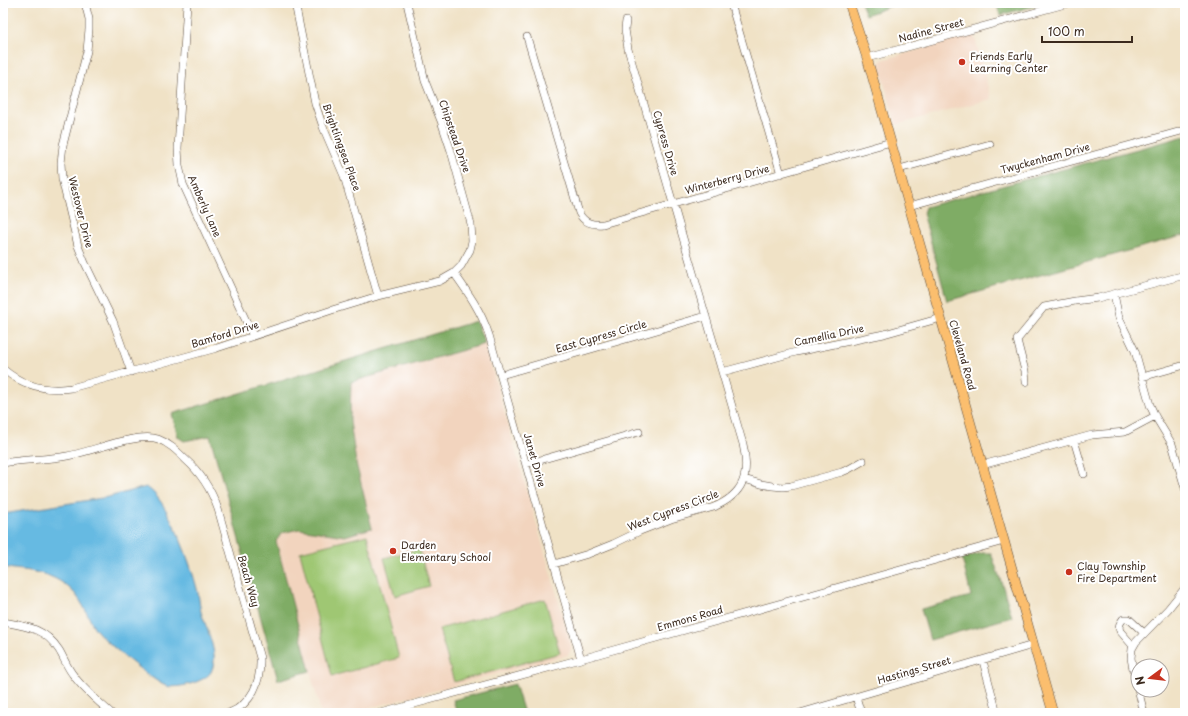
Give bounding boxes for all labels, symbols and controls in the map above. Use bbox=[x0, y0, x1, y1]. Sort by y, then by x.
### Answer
street label: Nadine Street bbox=[897, 14, 965, 45]
scale bar bbox=[1042, 18, 1132, 44]
text: 100 m bbox=[1048, 22, 1085, 40]
place label: Friends Early Learning Center bbox=[970, 48, 1048, 75]
marker: Friends Early Learning Center bbox=[957, 57, 967, 67]
street label: Chipstead Drive bbox=[436, 97, 475, 174]
street label: Brightlingsea Place bbox=[320, 101, 365, 193]
street label: Cypress Drive bbox=[650, 109, 683, 178]
street label: Twyckenham Drive bbox=[999, 138, 1091, 178]
street label: Winterberry Drive bbox=[683, 160, 771, 197]
street label: Amberly Lane bbox=[185, 172, 226, 240]
street label: Westover Drive bbox=[65, 175, 98, 249]
street label: East Cypress Circle bbox=[554, 315, 648, 356]
street label: Bamford Drive bbox=[189, 316, 261, 351]
street label: Cleveland Road bbox=[946, 318, 981, 392]
street label: Camellia Drive bbox=[793, 320, 865, 349]
street label: Janet Drive bbox=[521, 431, 550, 489]
street label: West Cypress Circle bbox=[625, 485, 721, 534]
place label: Darden Elementary School bbox=[401, 537, 491, 564]
marker: Darden Elementary School bbox=[388, 546, 398, 556]
street label: Beach Way bbox=[235, 553, 264, 609]
place label: Clay Township Fire Department bbox=[1077, 558, 1157, 585]
marker: Clay Township Fire Department bbox=[1064, 567, 1074, 577]
street label: Emmons Road bbox=[655, 601, 725, 634]
street label: Hastings Street bbox=[875, 652, 952, 687]
north arrow bbox=[1130, 658, 1170, 698]
text: N bbox=[1130, 674, 1149, 687]

